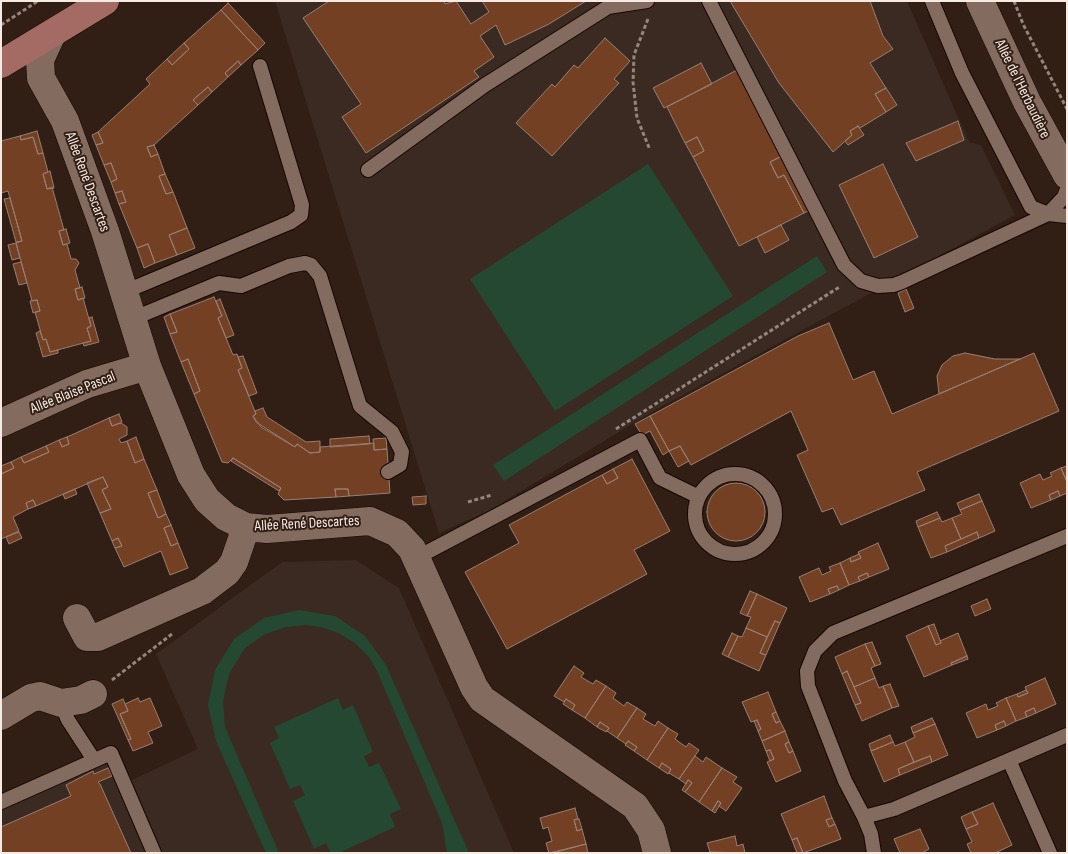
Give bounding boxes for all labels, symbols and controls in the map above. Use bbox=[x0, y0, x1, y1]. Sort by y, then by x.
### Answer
street label: Allée de l'Herbaudière bbox=[990, 37, 1054, 141]
street label: Allée René Descartes bbox=[61, 130, 113, 234]
street label: Allée Blaise Pascal bbox=[28, 368, 118, 418]
street label: Allée René Descartes bbox=[254, 512, 360, 536]

